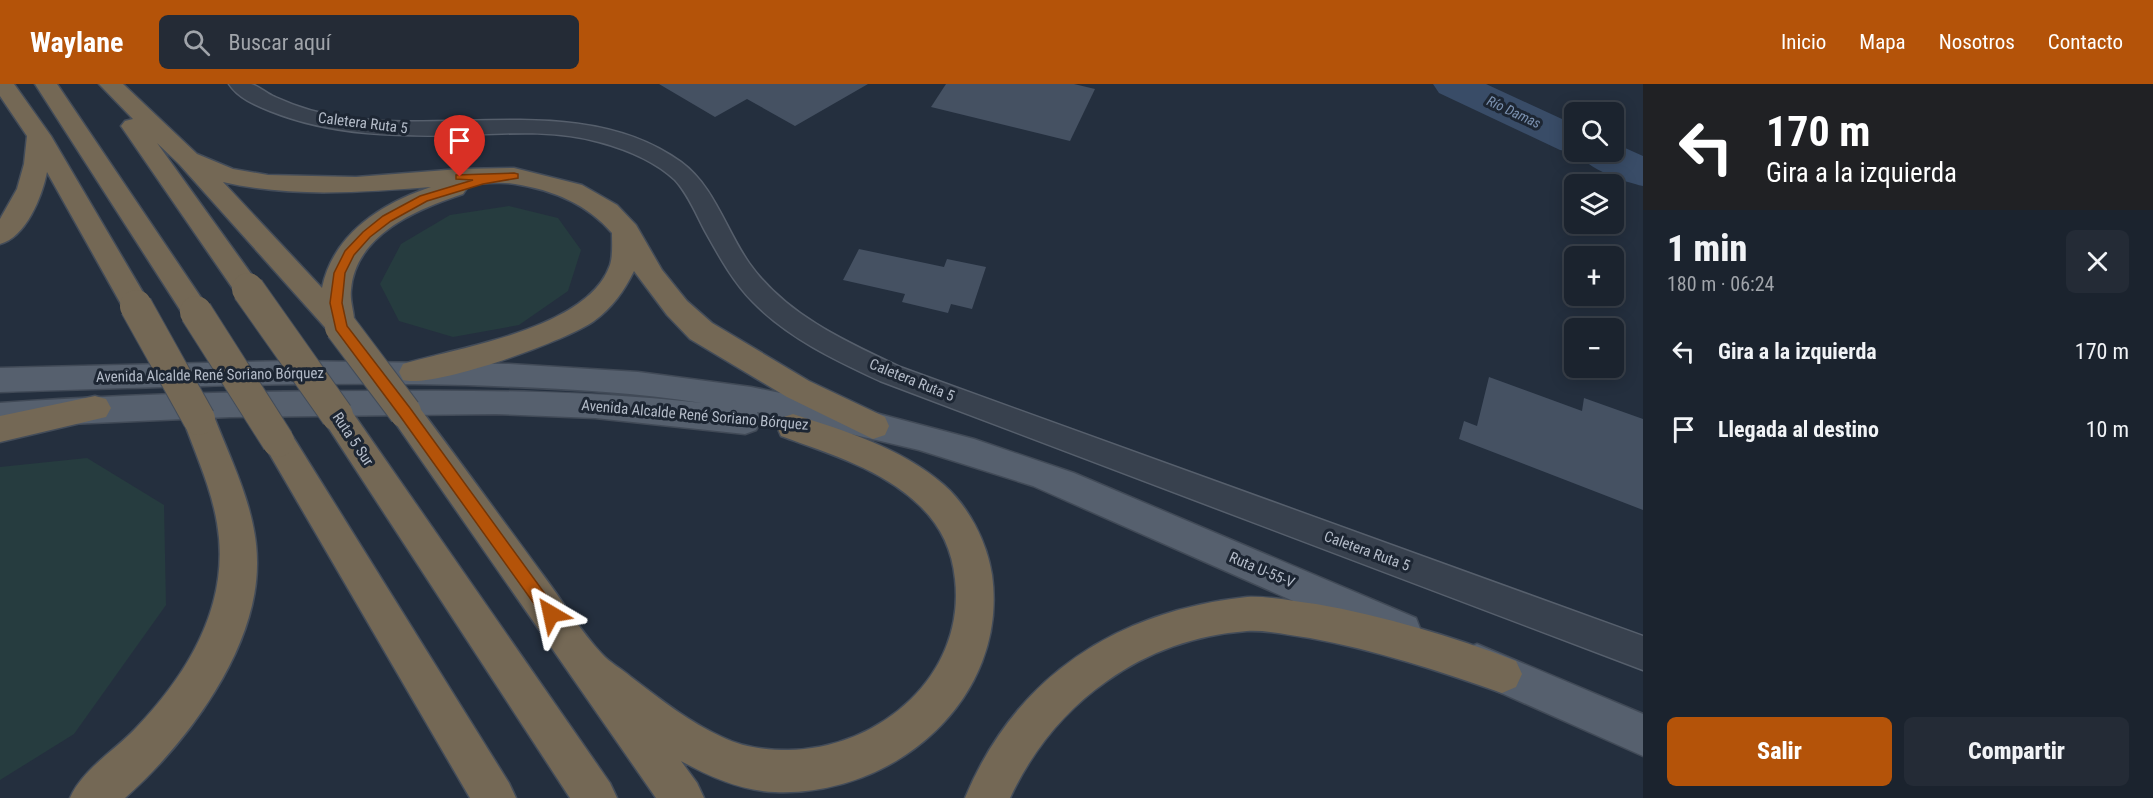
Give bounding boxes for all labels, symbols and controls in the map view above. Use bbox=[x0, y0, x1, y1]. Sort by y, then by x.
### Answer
search box bbox=[159, 15, 579, 69]
text: Waylane bbox=[30, 26, 123, 59]
icon: search bbox=[180, 26, 213, 59]
text: Buscar aquí bbox=[228, 30, 331, 55]
text: Inicio bbox=[1781, 30, 1826, 54]
text: Mapa bbox=[1859, 30, 1906, 54]
text: Nosotros bbox=[1939, 30, 2015, 54]
text: Contacto bbox=[2048, 30, 2123, 54]
water label: Río Damas bbox=[1485, 93, 1543, 131]
map controls bbox=[1564, 102, 1624, 378]
button: search bbox=[1564, 102, 1624, 162]
text: 170 m bbox=[1766, 107, 1871, 156]
icon: left bbox=[1667, 108, 1745, 186]
street label: Caletera Ruta 5 bbox=[317, 109, 409, 137]
pin bbox=[434, 115, 485, 177]
icon: arrive bbox=[443, 124, 476, 157]
text: Gira a la izquierda bbox=[1766, 157, 1957, 189]
button: layers bbox=[1564, 174, 1624, 234]
text: 1 min bbox=[1667, 228, 1747, 270]
button: close bbox=[2066, 230, 2129, 293]
button: + bbox=[1564, 246, 1624, 306]
text: 180 m · 06:24 bbox=[1667, 272, 1774, 296]
button: − bbox=[1564, 318, 1624, 378]
icon: left bbox=[1667, 335, 1700, 368]
text: Gira a la izquierda bbox=[1718, 339, 1877, 364]
text: 170 m bbox=[2075, 339, 2129, 364]
street label: Caletera Ruta 5 bbox=[867, 355, 957, 405]
street label: Avenida Alcalde René Soriano Bórquez bbox=[96, 364, 324, 386]
street label: Avenida Alcalde René Soriano Bórquez bbox=[581, 396, 809, 434]
street label: Ruta 5 Sur bbox=[329, 409, 378, 470]
icon: arrive bbox=[1667, 413, 1700, 446]
text: Llegada al destino bbox=[1718, 417, 1879, 442]
text: 10 m bbox=[2086, 417, 2129, 442]
street label: Caletera Ruta 5 bbox=[1322, 527, 1412, 575]
street label: Ruta U-55-V bbox=[1227, 548, 1298, 592]
position arrow bbox=[519, 582, 583, 646]
button: Salir bbox=[1667, 717, 1892, 786]
button: Compartir bbox=[1904, 717, 2129, 786]

